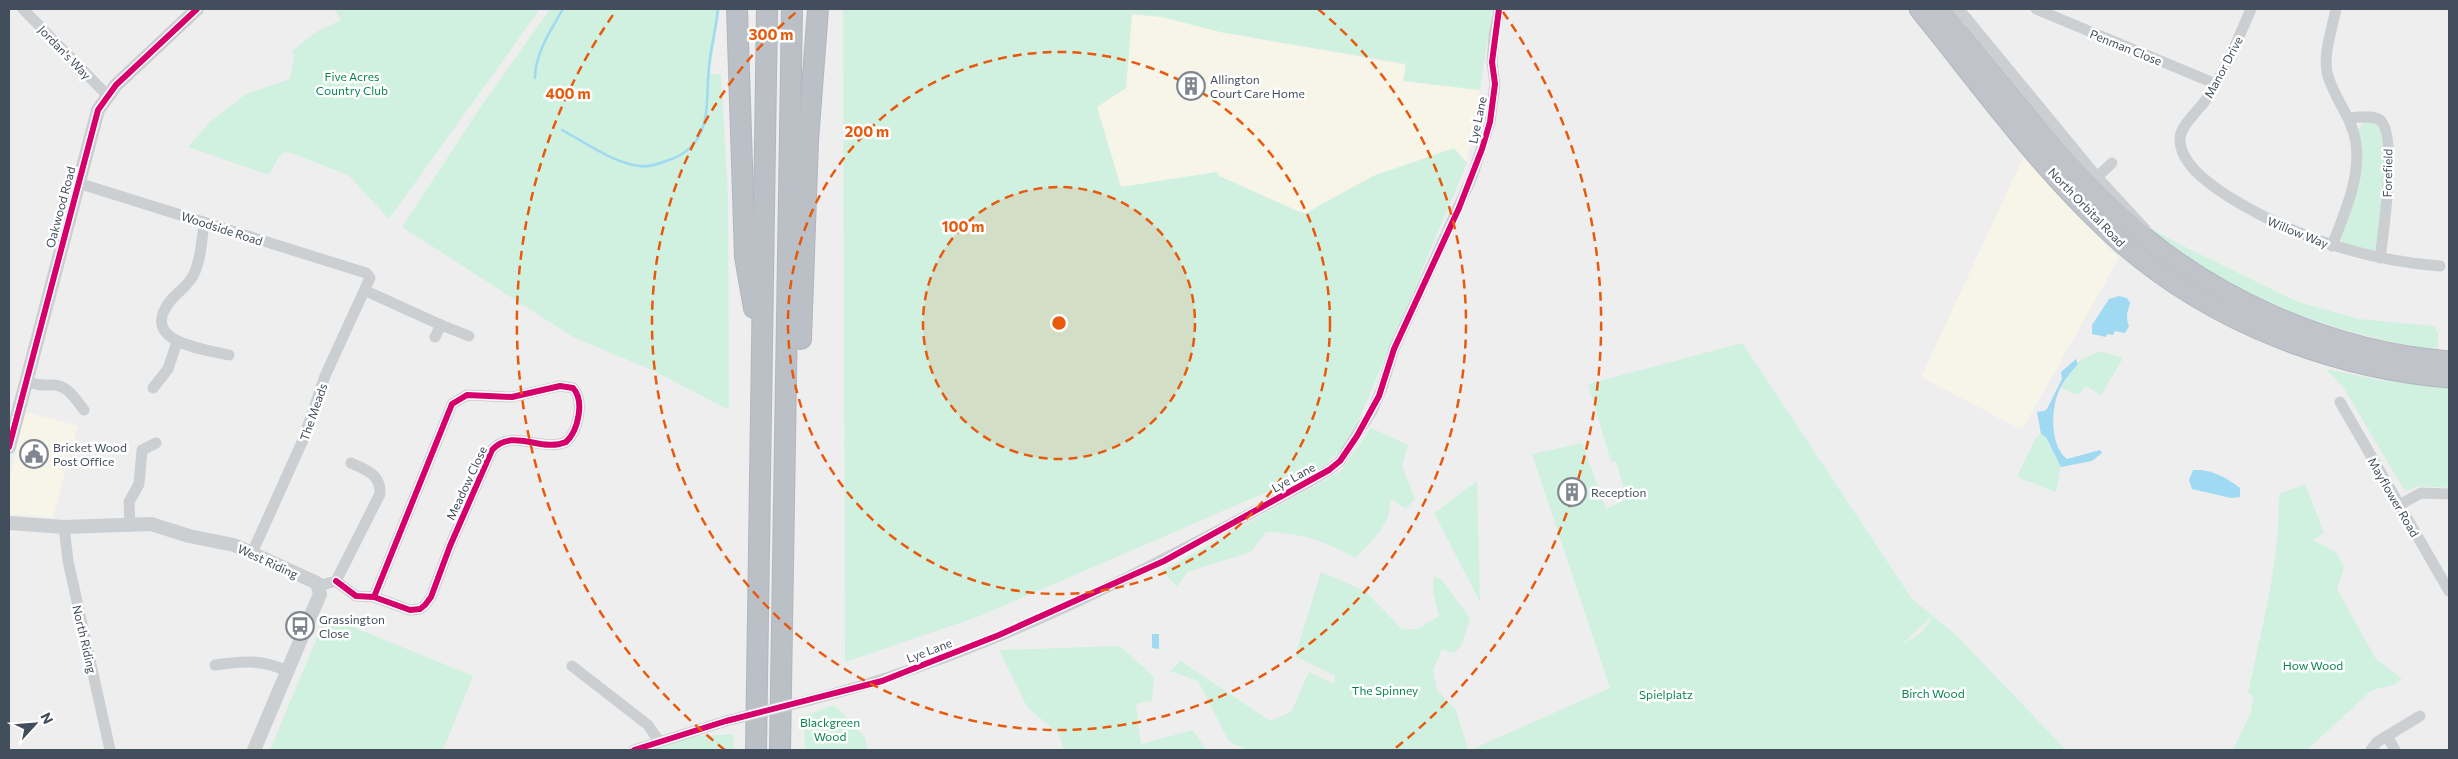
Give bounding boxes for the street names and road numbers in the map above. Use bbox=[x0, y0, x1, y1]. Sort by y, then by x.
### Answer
street label: Jordan's Way bbox=[35, 22, 94, 83]
street label: Penman Close bbox=[2088, 26, 2164, 68]
street label: Manor Drive bbox=[2201, 34, 2245, 100]
street label: Lye Lane bbox=[1465, 95, 1489, 145]
street label: Forefield bbox=[2380, 148, 2394, 198]
street label: Oakwood Road bbox=[42, 165, 78, 249]
street label: North Orbital Road bbox=[2046, 165, 2128, 249]
street label: Woodside Road bbox=[180, 208, 265, 248]
street label: Willow Way bbox=[2266, 213, 2330, 251]
street label: The Meads bbox=[297, 382, 329, 442]
street label: Meadow Close bbox=[443, 444, 489, 522]
street label: Mayflower Road bbox=[2366, 455, 2422, 539]
street label: Lye Lane bbox=[1269, 459, 1317, 495]
street label: West Riding bbox=[236, 541, 301, 581]
street label: North Riding bbox=[70, 604, 100, 675]
street label: Lye Lane bbox=[904, 635, 954, 665]

